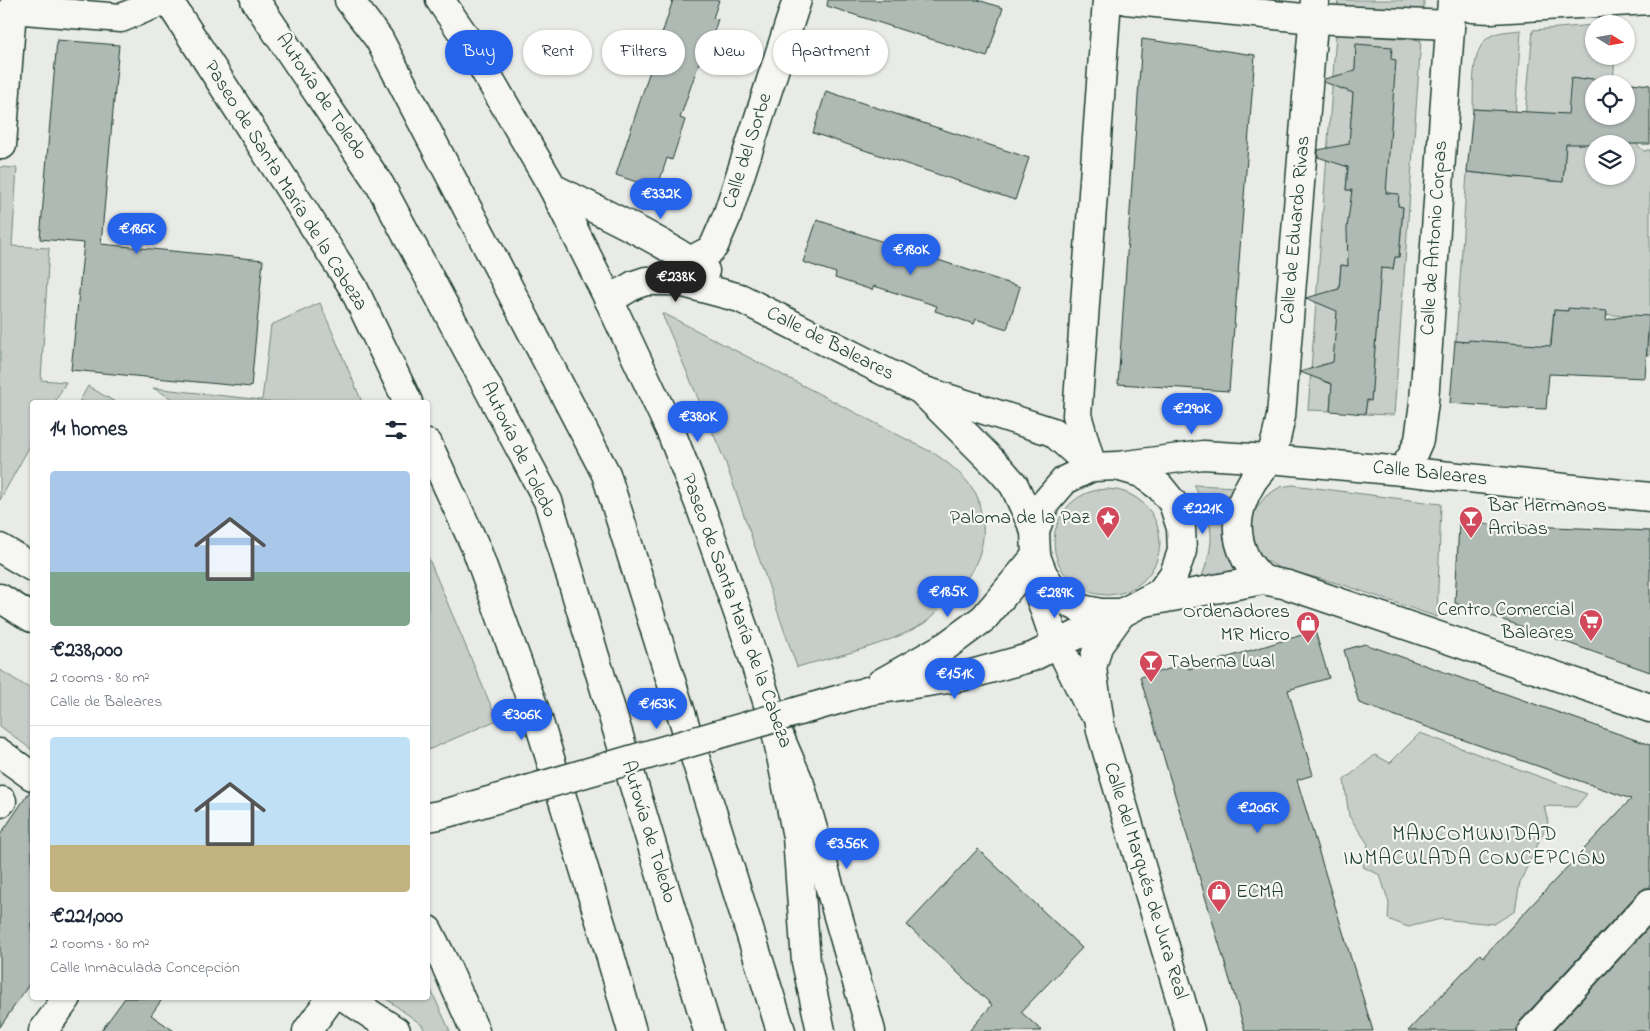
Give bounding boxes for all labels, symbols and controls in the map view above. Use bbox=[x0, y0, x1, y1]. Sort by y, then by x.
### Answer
north arrow bbox=[1585, 15, 1635, 65]
map controls bbox=[1585, 15, 1635, 185]
street label: Autovía de Toledo bbox=[268, 28, 374, 166]
chip: Buy bbox=[445, 30, 513, 75]
chip: Rent bbox=[523, 30, 592, 75]
chip: Filters bbox=[602, 30, 685, 75]
chip: New bbox=[695, 30, 763, 75]
chip: Apartment bbox=[773, 30, 888, 75]
street label: Paseo de Santa María de la Cabeza bbox=[196, 55, 374, 317]
button: locate bbox=[1585, 75, 1635, 125]
street label: Calle del Sorbe bbox=[716, 89, 780, 213]
street label: Calle de Eduardo Rivas bbox=[1273, 134, 1319, 326]
button: layers bbox=[1585, 135, 1635, 185]
street label: Calle de Antonio Corpas bbox=[1414, 140, 1456, 336]
pin: €332K bbox=[626, 178, 696, 220]
text: €332K bbox=[641, 182, 681, 206]
pin: €186K bbox=[102, 212, 172, 255]
text: €186K bbox=[118, 217, 156, 241]
pin: €180K bbox=[876, 234, 946, 276]
text: €180K bbox=[893, 238, 929, 262]
pin: €238K bbox=[641, 260, 711, 303]
text: €238K bbox=[656, 265, 696, 289]
street label: Calle de Baleares bbox=[761, 299, 899, 389]
street label: Autovía de Toledo bbox=[473, 377, 563, 523]
pin: €290K bbox=[1157, 392, 1227, 435]
text: €290K bbox=[1173, 397, 1211, 421]
pin: €380K bbox=[663, 400, 733, 443]
text: €380K bbox=[679, 405, 717, 429]
text: 14 homes bbox=[50, 415, 128, 445]
icon: filters bbox=[382, 416, 410, 444]
street label: Calle Baleares bbox=[1371, 454, 1489, 494]
street label: Paseo de Santa María de la Cabeza bbox=[673, 470, 799, 752]
pin: €221K bbox=[1168, 492, 1238, 535]
place label: Bar Hermanos Arribas bbox=[1487, 492, 1607, 544]
text: €221K bbox=[1183, 497, 1223, 521]
icon: home bbox=[185, 504, 275, 594]
place label: Paloma de la Paz bbox=[950, 504, 1091, 533]
place icon: Paloma de la Paz bbox=[1095, 505, 1121, 539]
bar icon: Bar Hermanos Arribas bbox=[1458, 505, 1484, 539]
pin: €185K bbox=[913, 576, 983, 618]
pin: €289K bbox=[1020, 576, 1090, 619]
text: €185K bbox=[928, 580, 968, 604]
text: €289K bbox=[1036, 581, 1074, 605]
place label: Centro Comercial Baleares bbox=[1437, 596, 1574, 648]
place label: Ordenadores MR Micro bbox=[1183, 598, 1290, 650]
supermarket icon: Centro Comercial Baleares bbox=[1578, 608, 1604, 642]
shop icon: Ordenadores MR Micro bbox=[1295, 610, 1321, 644]
text: €238,000 bbox=[50, 636, 122, 666]
place label: Taberna Lual bbox=[1168, 648, 1275, 677]
bar icon: Taberna Lual bbox=[1138, 649, 1164, 683]
pin: €151K bbox=[920, 658, 990, 700]
text: €151K bbox=[936, 662, 974, 686]
text: 2 rooms · 80 m² bbox=[50, 666, 150, 690]
pin: €163K bbox=[622, 688, 692, 730]
text: Calle de Baleares bbox=[50, 690, 162, 714]
text: €163K bbox=[638, 692, 676, 716]
pin: €306K bbox=[487, 698, 557, 741]
text: €306K bbox=[502, 703, 542, 727]
street label: Autovía de Toledo bbox=[613, 757, 683, 907]
street label: Calle del Marqués de Jura Real bbox=[1095, 759, 1195, 1003]
icon: home bbox=[185, 769, 275, 859]
pin: €206K bbox=[1223, 792, 1293, 834]
text: €206K bbox=[1238, 796, 1278, 820]
district label: MANCOMUNIDAD INMACULADA CONCEPCIÓN bbox=[1343, 820, 1607, 874]
pin: €356K bbox=[812, 828, 882, 870]
text: €356K bbox=[826, 832, 868, 856]
place label: ECMA bbox=[1236, 878, 1284, 907]
shop icon: ECMA bbox=[1206, 879, 1232, 913]
text: €221,000 bbox=[50, 902, 123, 932]
text: 2 rooms · 80 m² bbox=[50, 932, 150, 956]
text: Calle Inmaculada Concepción bbox=[50, 956, 240, 980]

